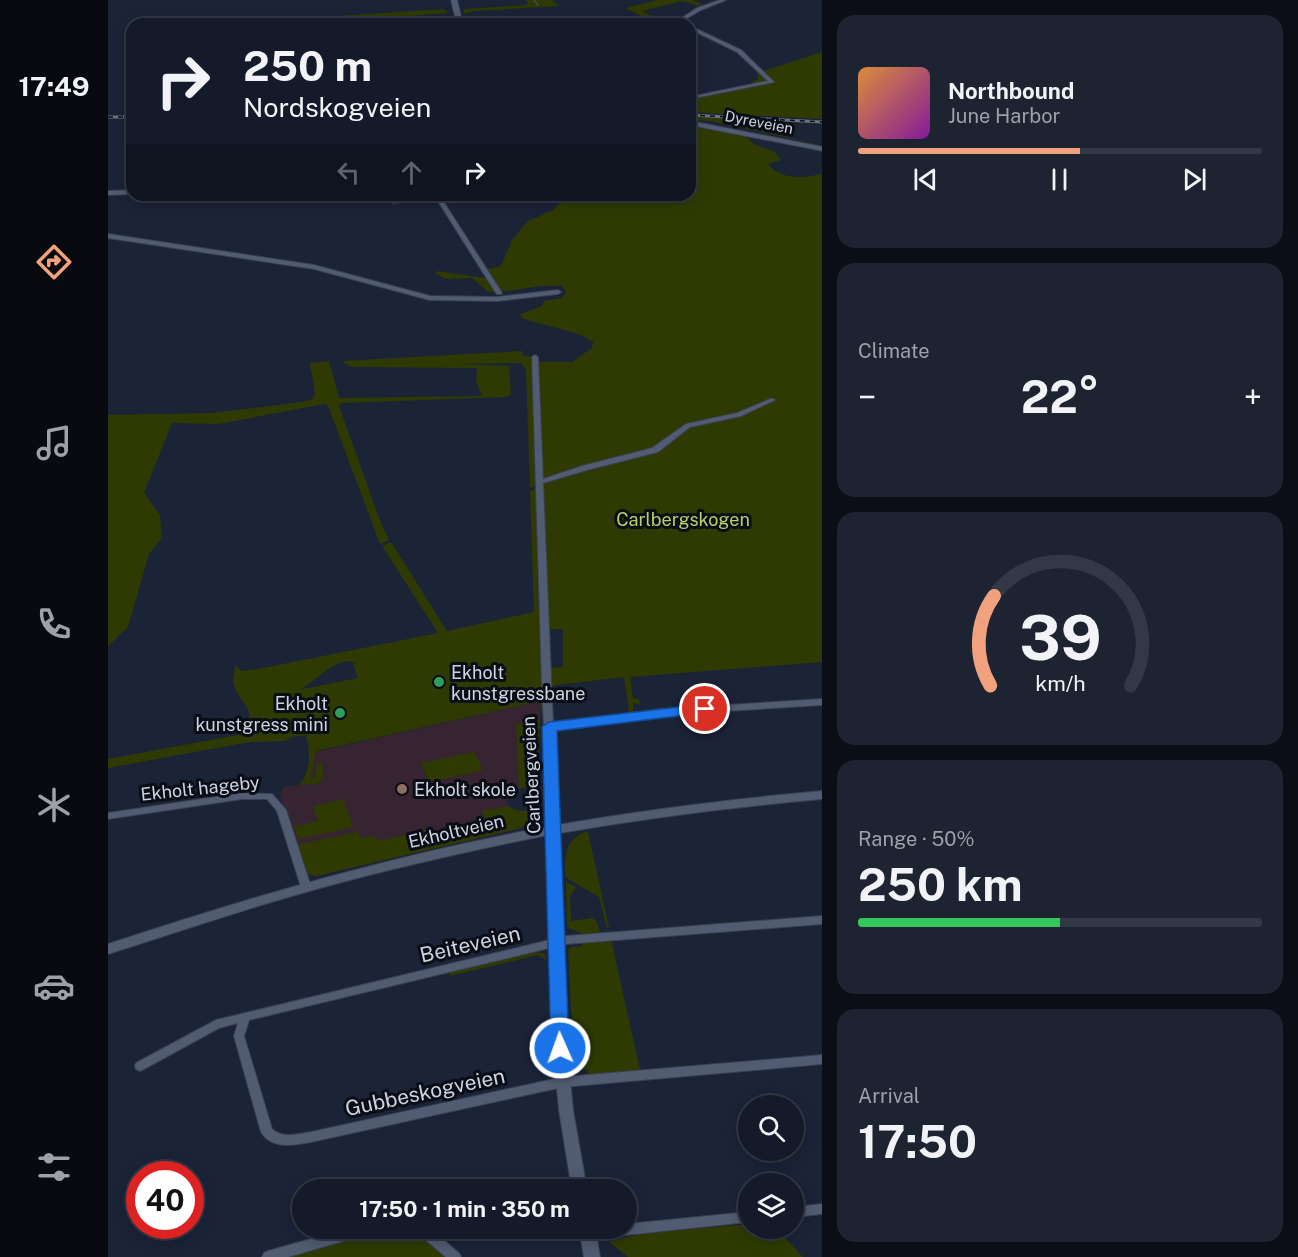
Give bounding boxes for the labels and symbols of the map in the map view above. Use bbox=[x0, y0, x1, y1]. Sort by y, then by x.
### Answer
street label: Dyreveien bbox=[723, 107, 795, 137]
park label: Carlbergskogen bbox=[616, 509, 750, 530]
place label: Ekholt kunstgressbane bbox=[451, 662, 585, 704]
marker: Ekholt kunstgressbane bbox=[432, 675, 446, 689]
pin bbox=[679, 683, 730, 734]
place label: Ekholt kunstgress mini bbox=[195, 693, 328, 735]
marker: Ekholt kunstgress mini bbox=[333, 706, 347, 720]
street label: Carlbergveien bbox=[517, 716, 545, 834]
street label: Ekholt hageby bbox=[140, 771, 261, 805]
place label: Ekholt skole bbox=[414, 779, 516, 800]
marker: Ekholt skole bbox=[395, 782, 409, 796]
street label: Ekholtveien bbox=[406, 810, 506, 852]
street label: Beiteveien bbox=[417, 920, 523, 968]
position arrow bbox=[528, 1016, 592, 1080]
street label: Gubbeskogveien bbox=[343, 1063, 507, 1121]
speed limit sign: 40 bbox=[126, 1161, 204, 1239]

